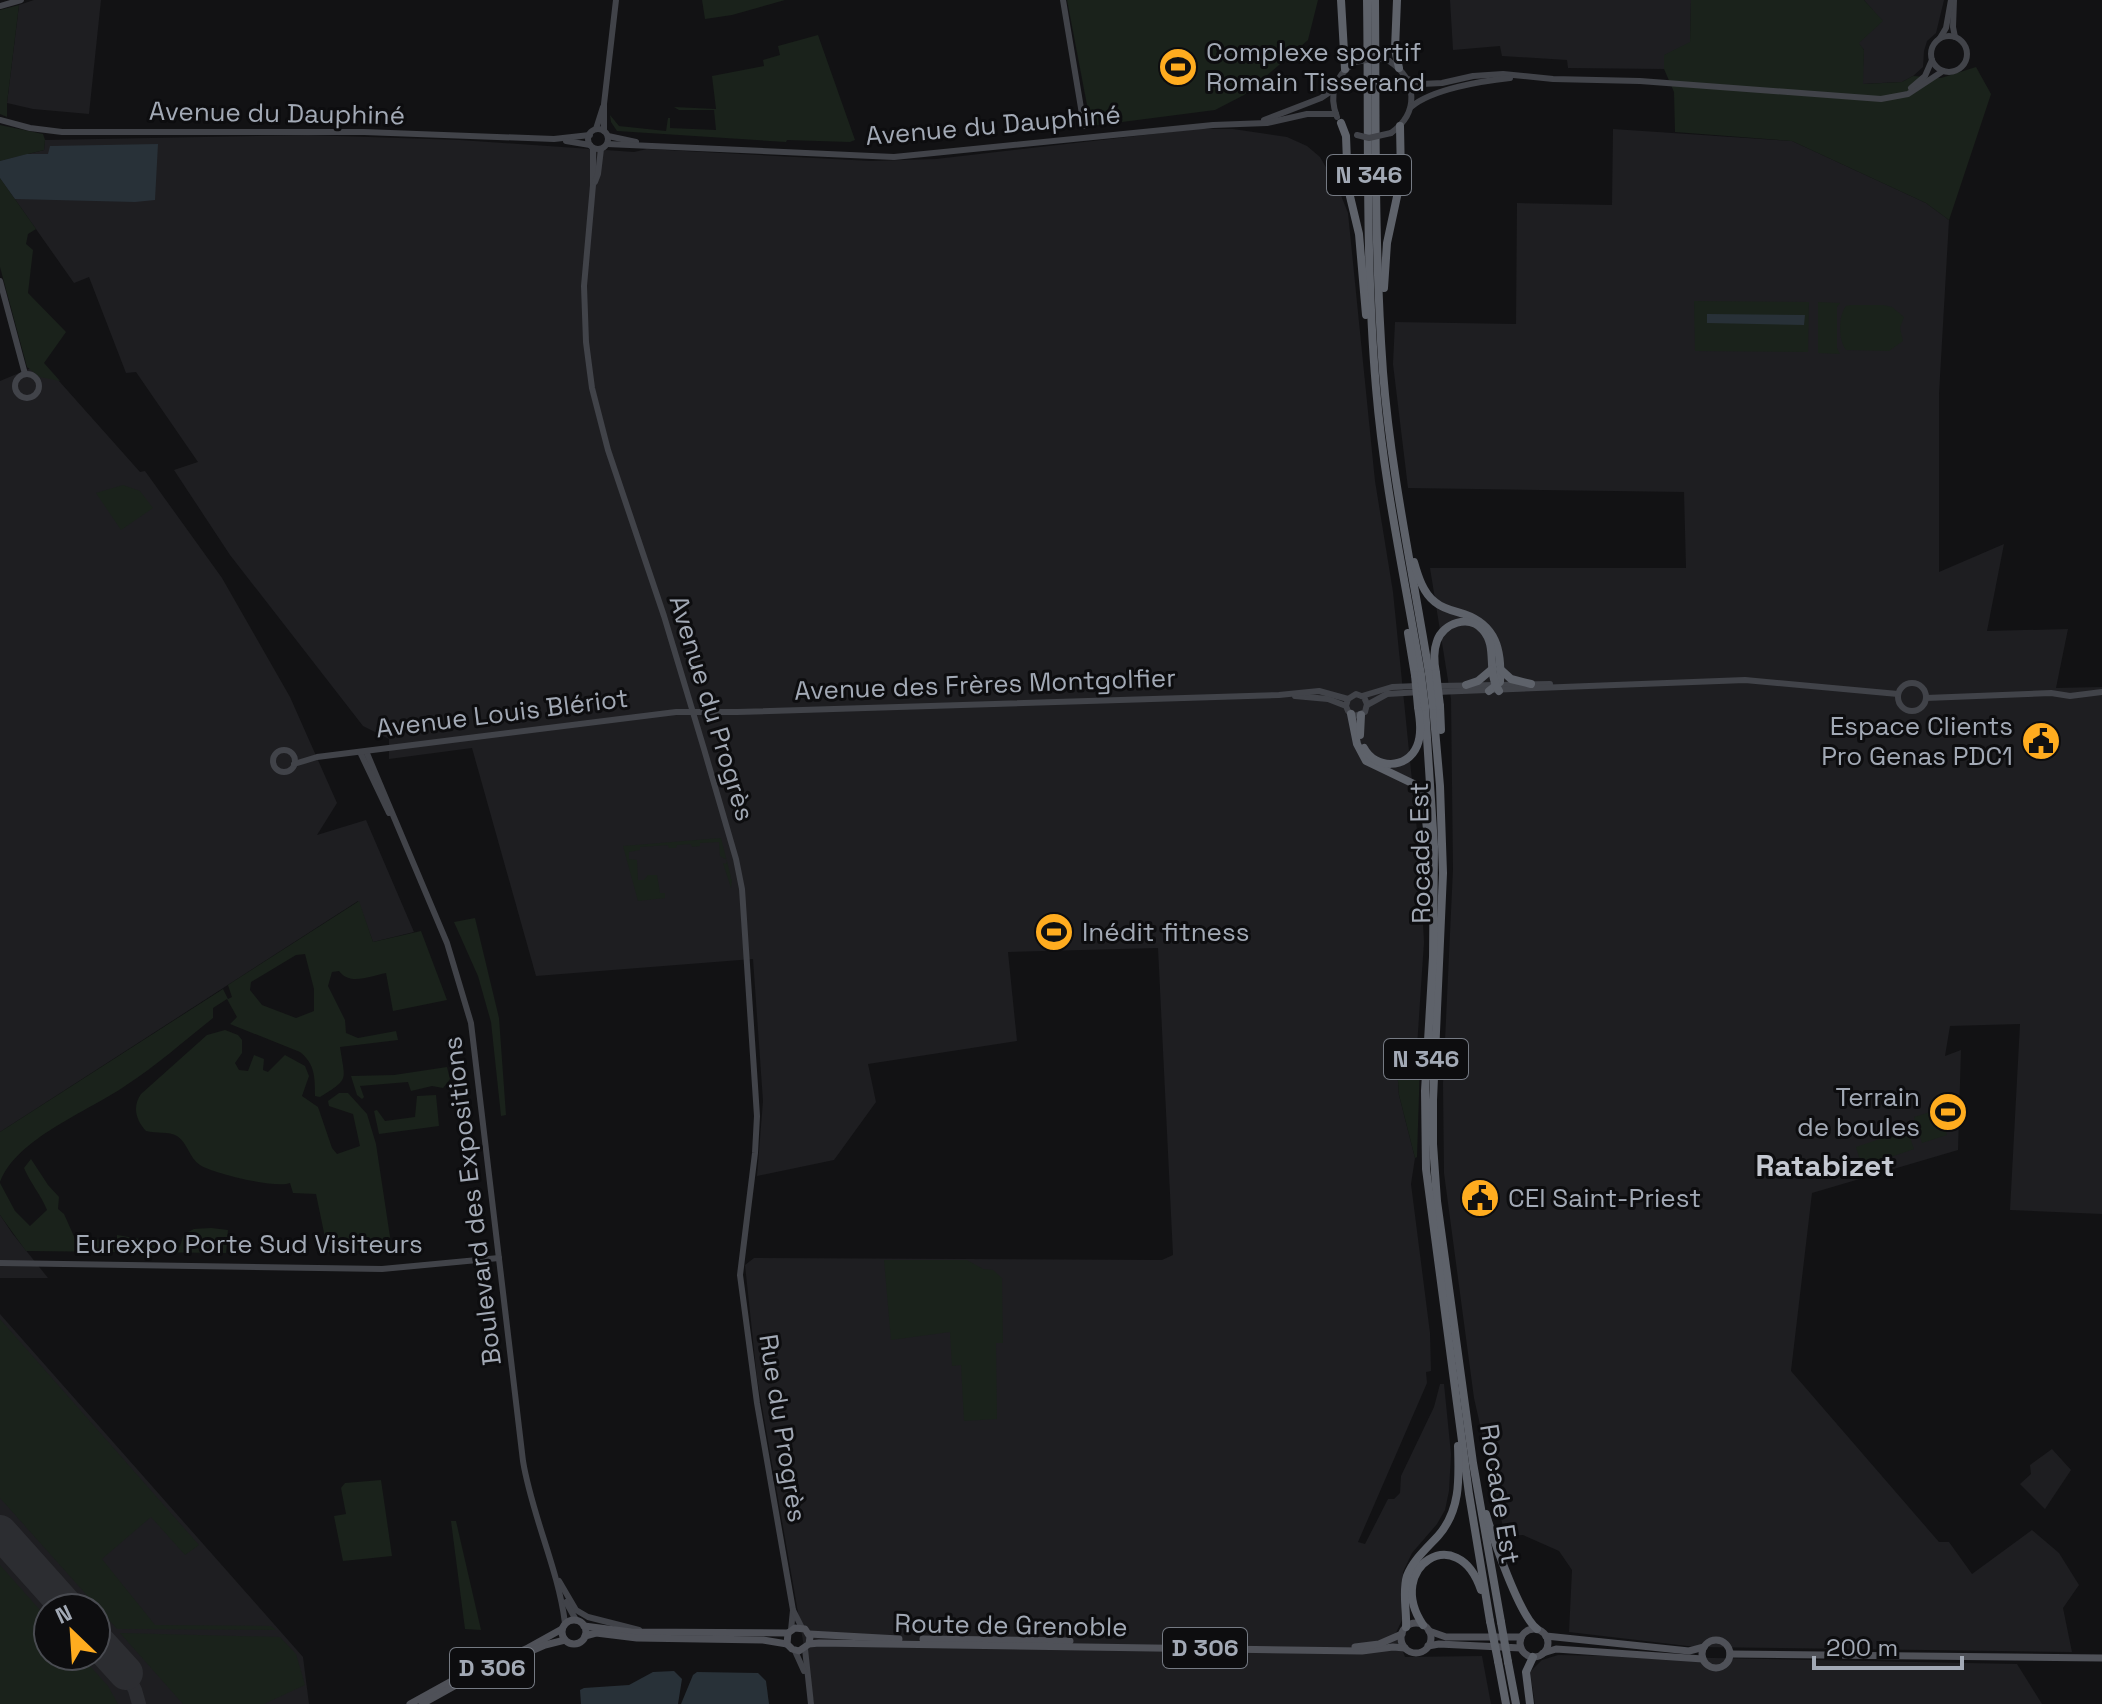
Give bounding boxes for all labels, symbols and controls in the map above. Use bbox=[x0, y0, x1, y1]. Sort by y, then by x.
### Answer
place label: Complexe sportif Romain Tisserand bbox=[1206, 35, 1425, 99]
sports icon: Complexe sportif Romain Tisserand bbox=[1157, 46, 1199, 88]
street label: Avenue du Dauphiné bbox=[149, 94, 405, 132]
street label: Avenue du Dauphiné bbox=[864, 97, 1122, 153]
road number: N 346 bbox=[1327, 155, 1411, 195]
street label: Avenue du Progrès bbox=[662, 591, 762, 825]
street label: Avenue des Frères Montgolfier bbox=[793, 660, 1177, 708]
street label: Avenue Louis Blériot bbox=[374, 681, 630, 745]
place label: Espace Clients Pro Genas PDC1 bbox=[1821, 709, 2013, 773]
public building icon: Espace Clients Pro Genas PDC1 bbox=[2020, 720, 2062, 762]
street label: Rocade Est bbox=[1402, 782, 1438, 924]
sports icon: Inédit fitness bbox=[1033, 911, 1075, 953]
place label: Inédit fitness bbox=[1082, 915, 1249, 949]
street label: Boulevard des Expositions bbox=[435, 1035, 509, 1367]
road number: N 346 bbox=[1384, 1039, 1468, 1079]
place label: Terrain de boules bbox=[1797, 1080, 1920, 1144]
sports icon: Terrain de boules bbox=[1927, 1091, 1969, 1133]
district label: Ratabizet bbox=[1755, 1146, 1895, 1185]
public building icon: CEI Saint-Priest bbox=[1459, 1177, 1501, 1219]
place label: CEI Saint-Priest bbox=[1508, 1181, 1701, 1215]
street label: Eurexpo Porte Sud Visiteurs bbox=[75, 1227, 423, 1261]
street label: Rue du Progrès bbox=[751, 1332, 815, 1524]
street label: Rocade Est bbox=[1472, 1421, 1528, 1567]
north arrow bbox=[32, 1592, 112, 1672]
text: N bbox=[51, 1598, 76, 1630]
street label: Route de Grenoble bbox=[894, 1606, 1128, 1644]
scale bar bbox=[1814, 1620, 1962, 1670]
road number: D 306 bbox=[1163, 1628, 1247, 1668]
text: 200 m bbox=[1826, 1632, 1898, 1663]
road number: D 306 bbox=[450, 1648, 534, 1688]

